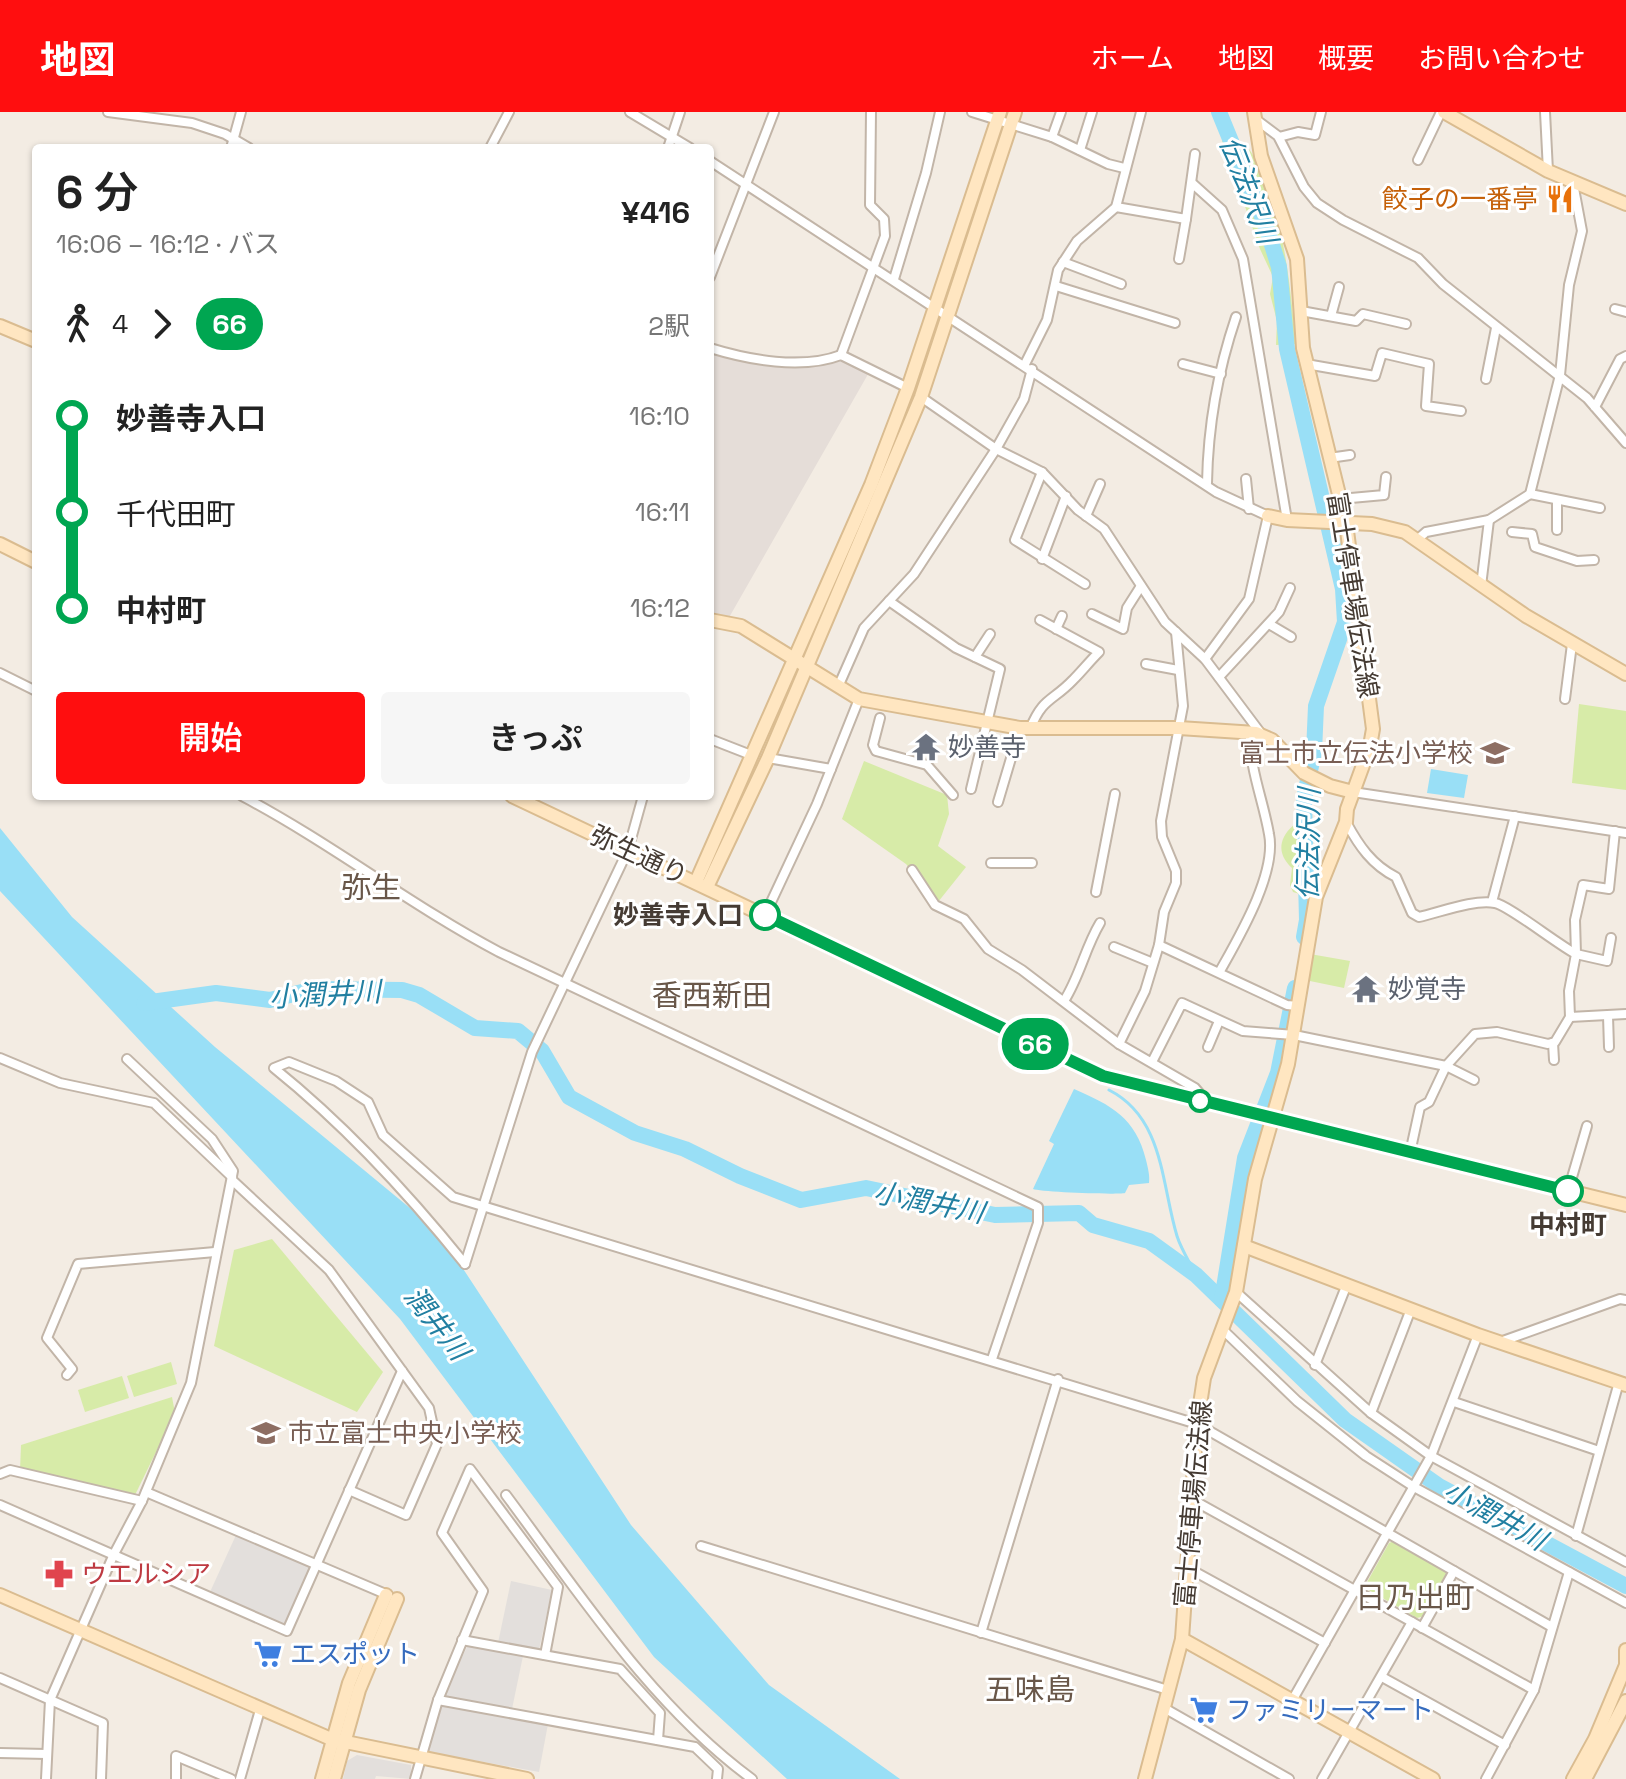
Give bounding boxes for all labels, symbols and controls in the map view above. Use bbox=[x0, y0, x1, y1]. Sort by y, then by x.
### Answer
text: 地図 bbox=[40, 36, 116, 84]
text: ホーム bbox=[1091, 40, 1174, 76]
text: 地図 bbox=[1218, 40, 1274, 76]
text: 概要 bbox=[1318, 40, 1374, 76]
text: お問い合わせ bbox=[1418, 40, 1586, 76]
water label: 伝法沢川 bbox=[1212, 131, 1287, 252]
text: 6 分 bbox=[56, 165, 138, 221]
place label: 餃子の一番亭 bbox=[1382, 182, 1538, 216]
restaurant icon: 餃子の一番亭 bbox=[1545, 184, 1575, 214]
text: ¥416 bbox=[621, 193, 690, 232]
text: 16:06 – 16:12 · バス bbox=[56, 227, 280, 261]
icon: walk bbox=[56, 302, 100, 346]
icon: forward bbox=[140, 302, 184, 346]
text: 66 bbox=[212, 306, 247, 342]
text: 4 bbox=[112, 307, 128, 341]
text: 2駅 bbox=[648, 309, 690, 343]
text: 妙善寺入口 bbox=[116, 399, 266, 438]
text: 16:10 bbox=[629, 399, 690, 433]
street label: 富士停車場伝法線 bbox=[1320, 490, 1386, 700]
text: 千代田町 bbox=[116, 495, 236, 534]
text: 16:11 bbox=[635, 495, 690, 529]
text: 中村町 bbox=[116, 591, 206, 630]
text: 16:12 bbox=[630, 591, 690, 625]
button: 開始 bbox=[56, 692, 365, 784]
button: きっぷ bbox=[381, 692, 690, 784]
place label: 妙善寺 bbox=[948, 730, 1026, 764]
temple icon: 妙善寺 bbox=[911, 732, 941, 762]
place label: 富士市立伝法小学校 bbox=[1239, 736, 1473, 770]
school or university icon: 富士市立伝法小学校 bbox=[1480, 738, 1510, 768]
water label: 伝法沢川 bbox=[1289, 785, 1327, 900]
street label: 弥生通り bbox=[585, 818, 693, 892]
district label: 弥生 bbox=[341, 868, 401, 907]
place label: 妙善寺入口 bbox=[613, 898, 743, 932]
marker: 妙善寺入口 bbox=[750, 900, 780, 930]
place label: 妙覚寺 bbox=[1388, 972, 1466, 1006]
water label: 小潤井川 bbox=[268, 973, 385, 1015]
temple icon: 妙覚寺 bbox=[1351, 974, 1381, 1004]
district label: 香西新田 bbox=[652, 976, 772, 1015]
line badge: 66 bbox=[999, 1018, 1071, 1070]
text: 66 bbox=[1018, 1026, 1052, 1062]
unlabelled marker bbox=[1189, 1090, 1211, 1112]
water label: 小潤井川 bbox=[871, 1174, 990, 1231]
marker: 中村町 bbox=[1553, 1176, 1583, 1206]
place label: 中村町 bbox=[1529, 1208, 1607, 1242]
water label: 潤井川 bbox=[397, 1279, 479, 1370]
street label: 富士停車場伝法線 bbox=[1167, 1399, 1219, 1609]
place label: 市立富士中央小学校 bbox=[288, 1416, 522, 1450]
school or university icon: 市立富士中央小学校 bbox=[251, 1418, 281, 1448]
water label: 小潤井川 bbox=[1437, 1472, 1555, 1559]
place label: ウエルシア bbox=[81, 1557, 211, 1591]
pharmacy icon: ウエルシア bbox=[44, 1559, 74, 1589]
district label: 日乃出町 bbox=[1355, 1578, 1475, 1617]
place label: エスポット bbox=[290, 1637, 420, 1671]
supermarket icon: エスポット bbox=[253, 1639, 283, 1669]
district label: 五味島 bbox=[985, 1670, 1075, 1709]
place label: ファミリーマート bbox=[1226, 1693, 1434, 1727]
supermarket icon: ファミリーマート bbox=[1189, 1695, 1219, 1725]

